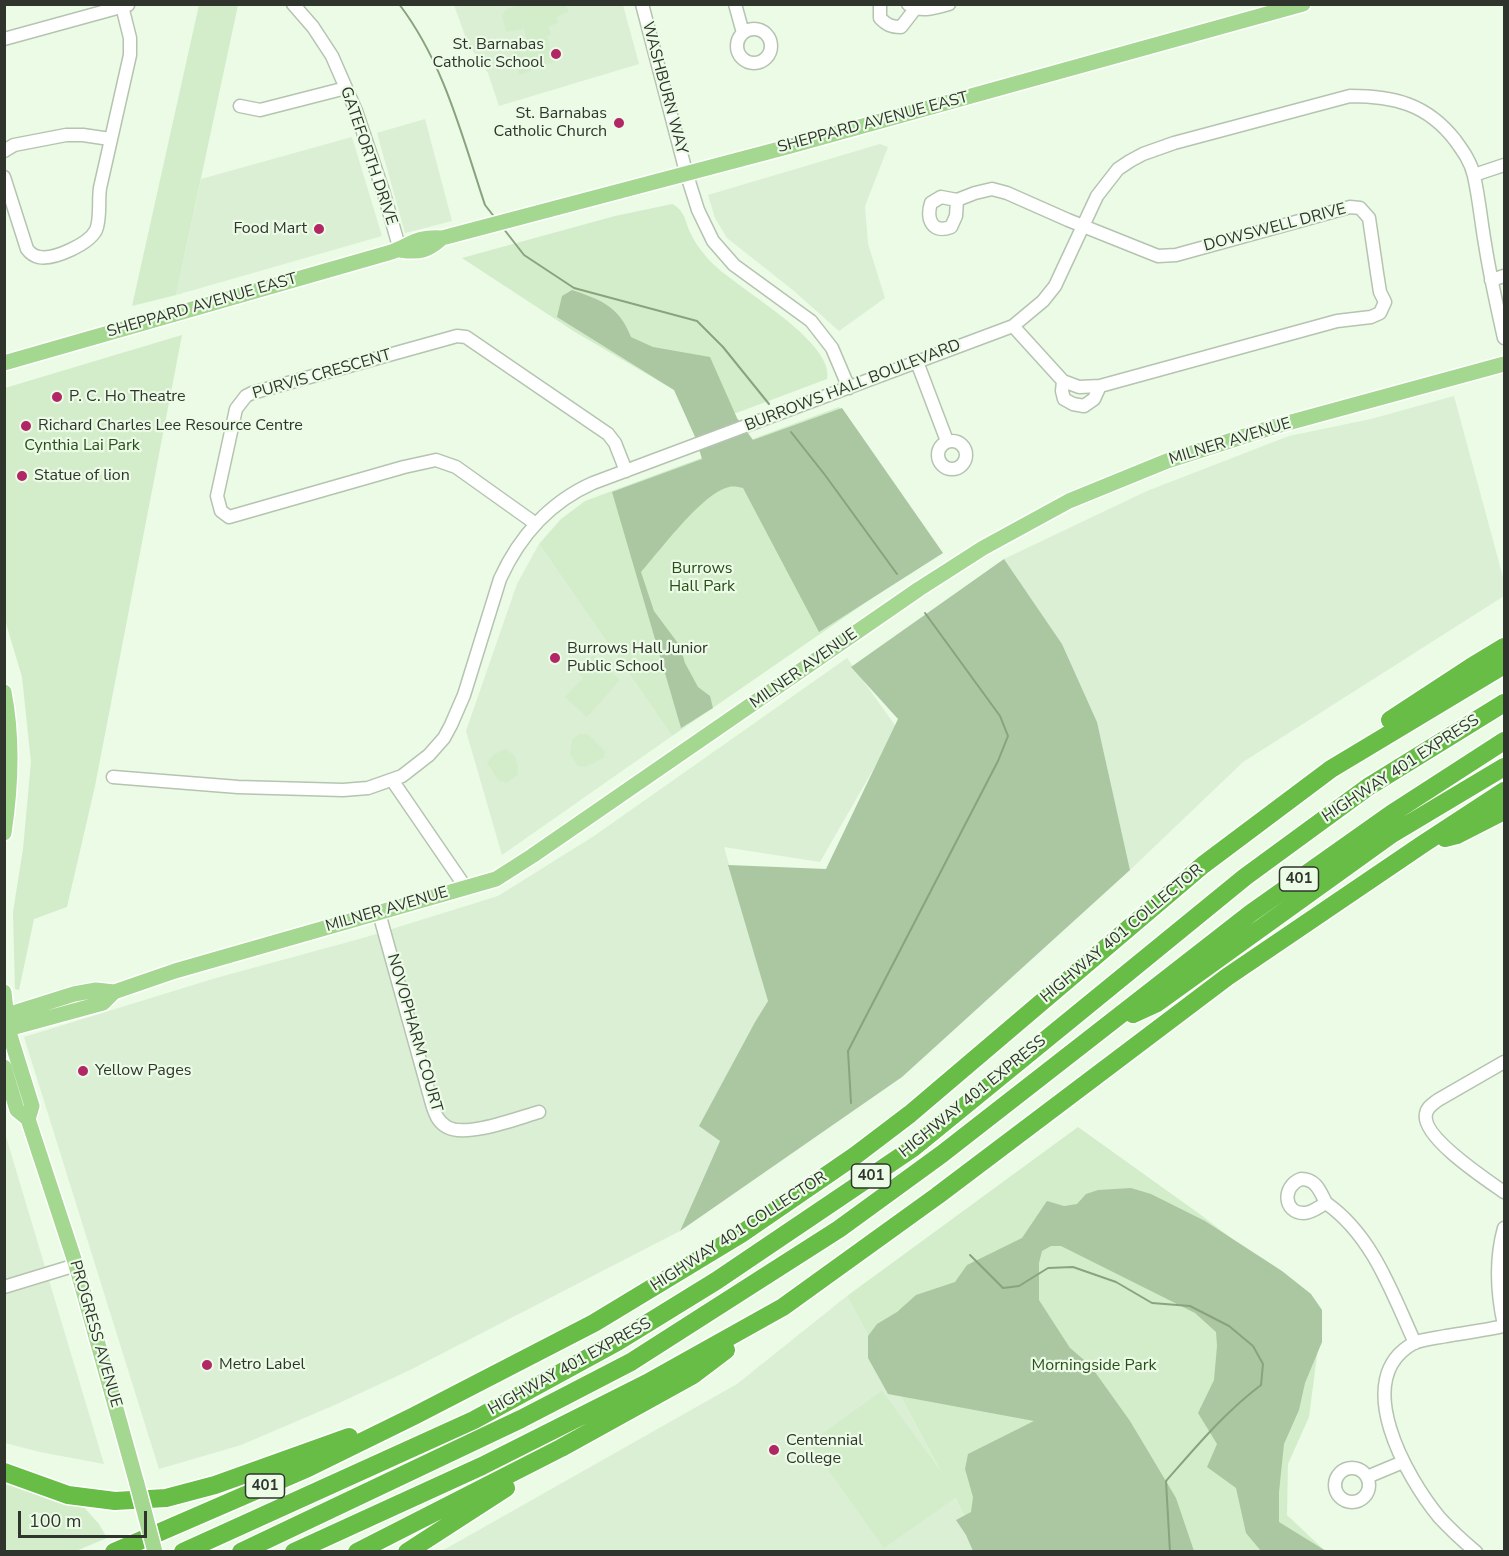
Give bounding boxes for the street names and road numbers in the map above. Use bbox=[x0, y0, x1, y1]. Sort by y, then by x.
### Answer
street label: WASHBURN WAY bbox=[637, 20, 691, 156]
street label: GATEFORTH DRIVE bbox=[335, 84, 401, 228]
street label: SHEPPARD AVENUE EAST bbox=[775, 88, 971, 158]
street label: DOWSWELL DRIVE bbox=[1202, 200, 1348, 256]
street label: SHEPPARD AVENUE EAST bbox=[105, 270, 299, 342]
street label: BURROWS HALL BOULEVARD bbox=[742, 336, 964, 436]
street label: PURVIS CRESCENT bbox=[250, 346, 394, 404]
street label: MILNER AVENUE bbox=[1167, 414, 1293, 470]
street label: MILNER AVENUE bbox=[747, 625, 861, 713]
street label: HIGHWAY 401 EXPRESS bbox=[1319, 711, 1483, 827]
street label: HIGHWAY 401 COLLECTOR bbox=[1037, 860, 1207, 1008]
road number: 401 bbox=[1280, 867, 1318, 891]
street label: MILNER AVENUE bbox=[324, 883, 450, 937]
street label: NOVOPHARM COURT bbox=[382, 952, 446, 1114]
street label: HIGHWAY 401 EXPRESS bbox=[896, 1032, 1050, 1162]
road number: 401 bbox=[852, 1164, 890, 1188]
street label: HIGHWAY 401 COLLECTOR bbox=[647, 1168, 831, 1296]
street label: PROGRESS AVENUE bbox=[65, 1258, 125, 1410]
street label: HIGHWAY 401 EXPRESS bbox=[485, 1314, 655, 1420]
road number: 401 bbox=[246, 1474, 284, 1498]

